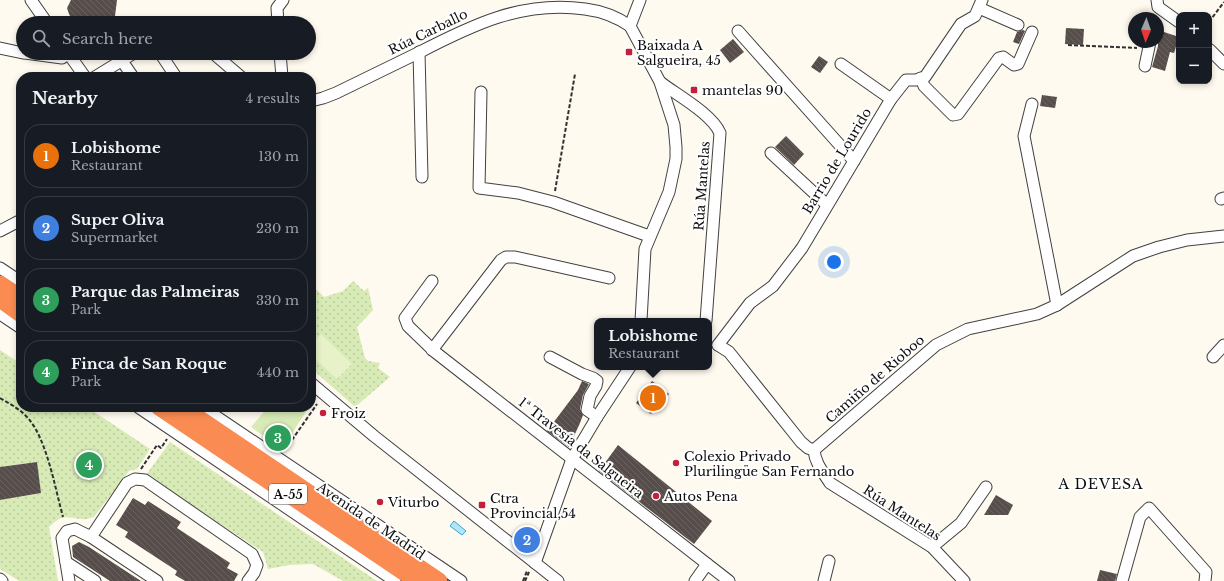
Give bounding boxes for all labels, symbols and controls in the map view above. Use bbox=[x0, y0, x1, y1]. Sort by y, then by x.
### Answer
street label: Rúa Carballo bbox=[386, 5, 470, 59]
north arrow bbox=[1128, 12, 1164, 48]
map controls bbox=[1176, 12, 1212, 84]
button: + bbox=[1176, 12, 1212, 48]
search box bbox=[16, 16, 316, 60]
icon: search bbox=[30, 27, 52, 49]
text: Search here bbox=[62, 29, 153, 48]
place label: Baixada A Salgueira, 45 bbox=[637, 37, 721, 69]
marker: Baixada A Salgueira, 45 bbox=[624, 47, 634, 57]
button: − bbox=[1176, 48, 1212, 84]
place label: mantelas 90 bbox=[702, 82, 783, 99]
marker: mantelas 90 bbox=[689, 85, 699, 95]
text: Nearby bbox=[32, 88, 98, 109]
text: 4 results bbox=[246, 90, 300, 107]
street label: Barrio de Lourido bbox=[799, 105, 875, 217]
text: Lobishome bbox=[71, 138, 161, 157]
street label: Rúa Mantelas bbox=[690, 141, 714, 231]
text: 1 bbox=[43, 148, 49, 165]
text: 130 m bbox=[258, 148, 299, 165]
text: Restaurant bbox=[71, 157, 143, 174]
text: Super Oliva bbox=[71, 210, 164, 229]
text: 2 bbox=[42, 220, 50, 237]
text: 230 m bbox=[256, 220, 299, 237]
text: Supermarket bbox=[71, 229, 158, 246]
your location bbox=[824, 252, 844, 272]
text: Parque das Palmeiras bbox=[71, 282, 240, 301]
text: 3 bbox=[42, 292, 50, 309]
text: 330 m bbox=[256, 292, 299, 309]
text: Park bbox=[71, 301, 101, 318]
popup bbox=[594, 318, 712, 370]
text: Lobishome bbox=[608, 326, 698, 345]
street label: Camiño de Rioboo bbox=[822, 331, 928, 427]
text: Restaurant bbox=[608, 345, 680, 362]
text: Finca de San Roque bbox=[71, 354, 227, 373]
text: 4 bbox=[42, 364, 50, 381]
text: 440 m bbox=[257, 364, 299, 381]
text: Park bbox=[71, 373, 101, 390]
pin: 1 bbox=[640, 383, 666, 413]
street label: 1ª Travesía da Salgueira bbox=[515, 394, 648, 503]
place label: Froiz bbox=[331, 405, 366, 422]
marker: Froiz bbox=[318, 408, 328, 418]
pin: 3 bbox=[265, 423, 291, 453]
place label: Colexio Privado Plurilingüe San Fernando bbox=[684, 448, 854, 480]
pin: 4 bbox=[76, 450, 102, 480]
marker: Colexio Privado Plurilingüe San Fernando bbox=[671, 458, 681, 468]
district label: A DEVESA bbox=[1057, 475, 1144, 493]
street label: Avenida de Madrid bbox=[313, 478, 429, 564]
street label: Rúa Mantelas bbox=[860, 481, 944, 545]
road number: A-55 bbox=[269, 484, 307, 504]
place label: Autos Pena bbox=[663, 488, 739, 505]
place label: Ctra Provincial,54 bbox=[490, 490, 576, 522]
marker: Autos Pena bbox=[651, 491, 661, 501]
place label: Viturbo bbox=[387, 494, 439, 511]
marker: Viturbo bbox=[375, 497, 385, 507]
marker: Ctra Provincial,54 bbox=[477, 500, 487, 510]
pin: 2 bbox=[514, 525, 540, 555]

